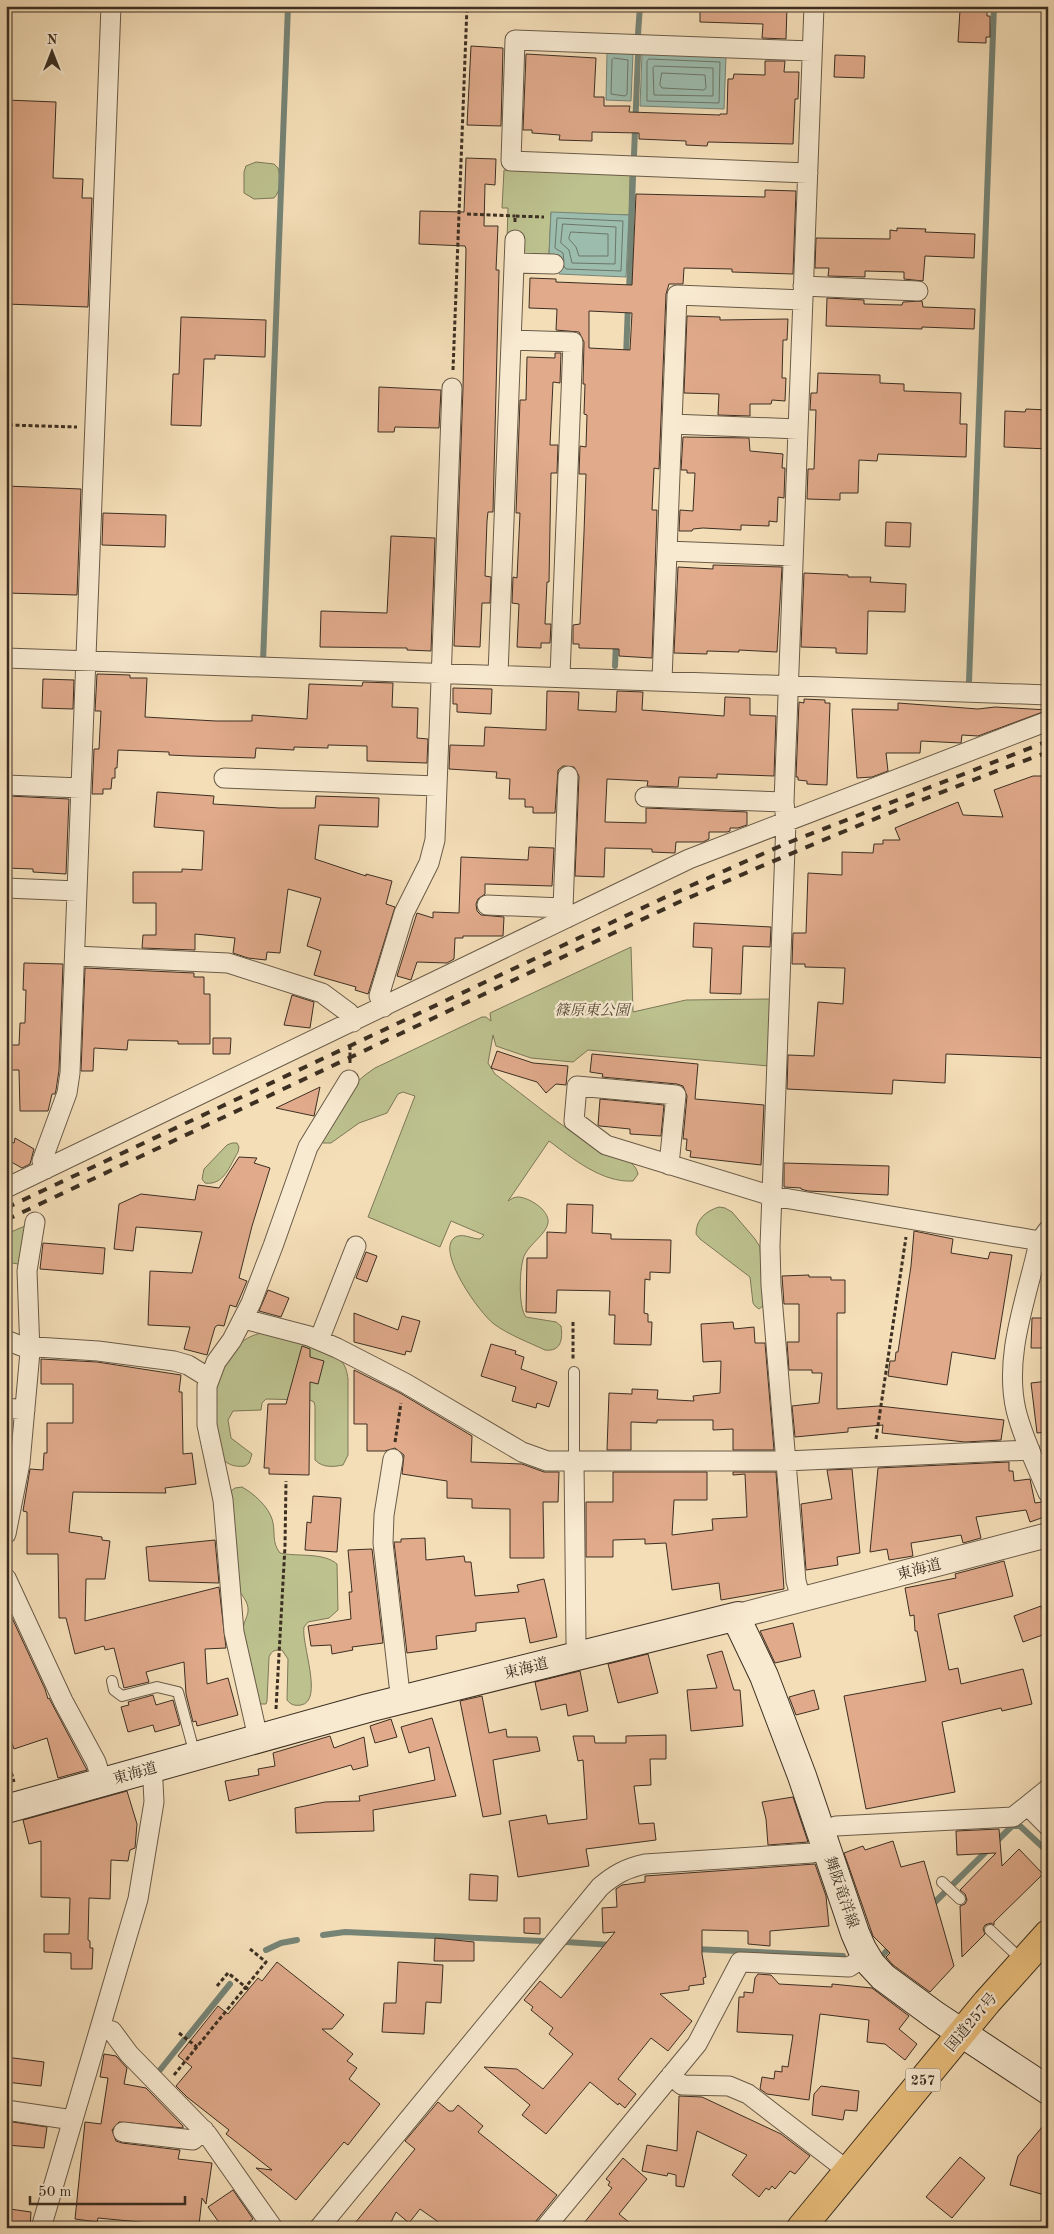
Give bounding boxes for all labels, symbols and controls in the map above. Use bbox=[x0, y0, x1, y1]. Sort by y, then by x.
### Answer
north arrow bbox=[28, 28, 78, 78]
text: N bbox=[47, 33, 58, 47]
park label: 篠原東公園 bbox=[554, 1002, 632, 1019]
street label: 東海道 bbox=[895, 1555, 943, 1584]
street label: 東海道 bbox=[502, 1655, 550, 1682]
street label: 東海道 bbox=[111, 1759, 159, 1788]
street label: 舞阪竜洋線 bbox=[821, 1854, 862, 1930]
street label: 国道257号 bbox=[942, 1990, 1001, 2055]
road number: 257 bbox=[906, 2068, 940, 2092]
scale bar bbox=[30, 2174, 185, 2206]
text: 50 m bbox=[38, 2185, 72, 2200]

